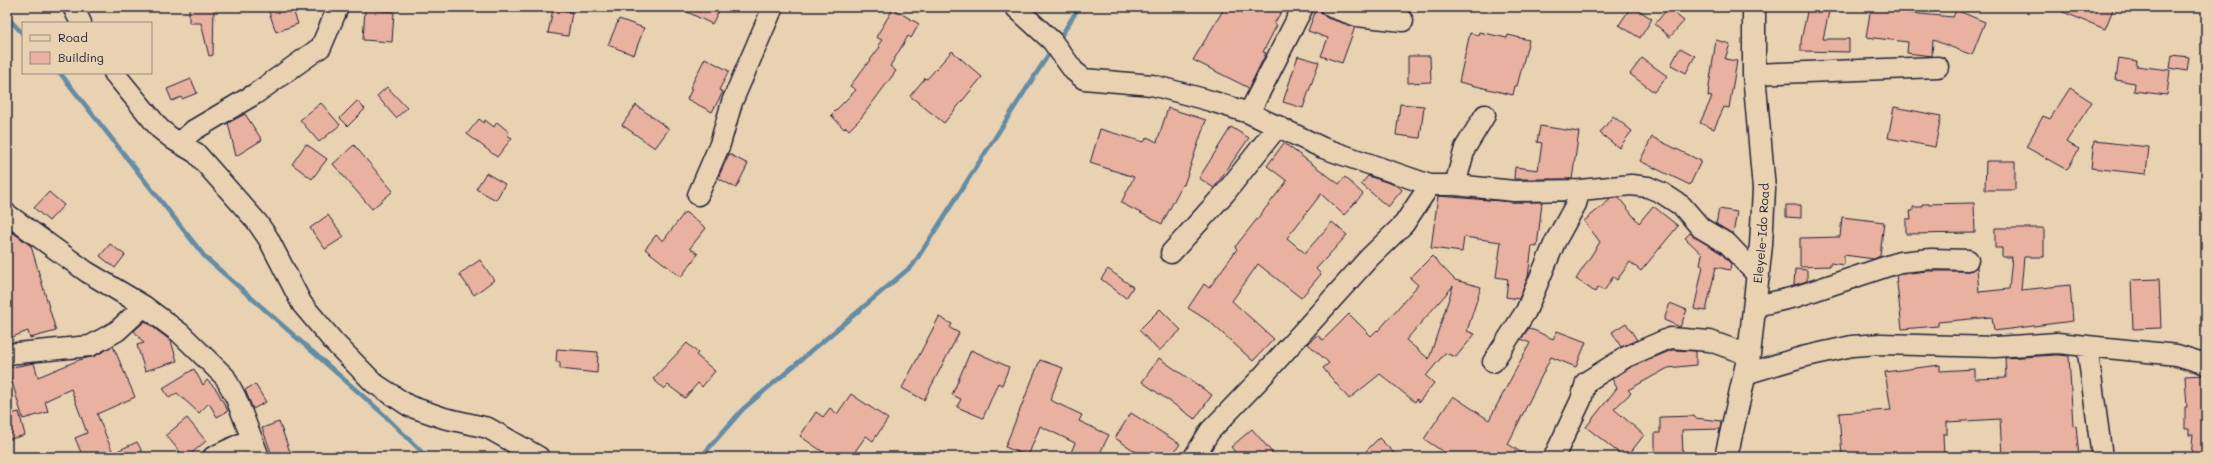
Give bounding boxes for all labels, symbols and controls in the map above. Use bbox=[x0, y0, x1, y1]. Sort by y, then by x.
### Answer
legend bbox=[22, 22, 152, 74]
text: Road bbox=[58, 29, 88, 45]
text: Building bbox=[58, 49, 104, 65]
street label: Eleyele-Ido Road bbox=[1749, 182, 1772, 284]

